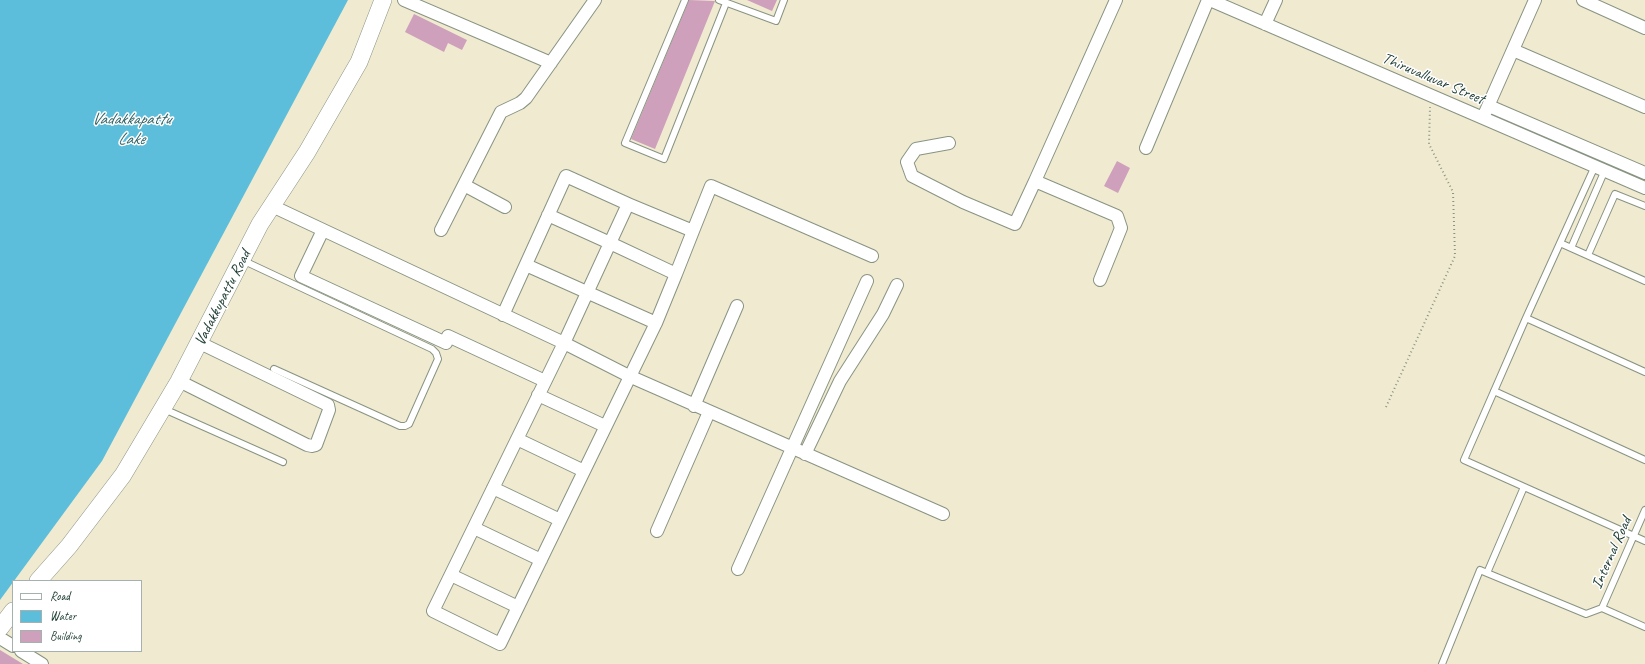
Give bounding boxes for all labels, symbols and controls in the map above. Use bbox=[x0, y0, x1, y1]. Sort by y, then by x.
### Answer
street label: Thiruvalluvar Street bbox=[1379, 49, 1487, 109]
water label: Vadakkapattu Lake bbox=[91, 110, 171, 150]
street label: Vadakkupattu Road bbox=[191, 247, 255, 349]
street label: Internal Road bbox=[1588, 514, 1636, 592]
legend bbox=[12, 580, 142, 652]
text: Road bbox=[50, 588, 70, 604]
text: Water bbox=[50, 608, 76, 624]
text: Building bbox=[50, 628, 82, 644]

